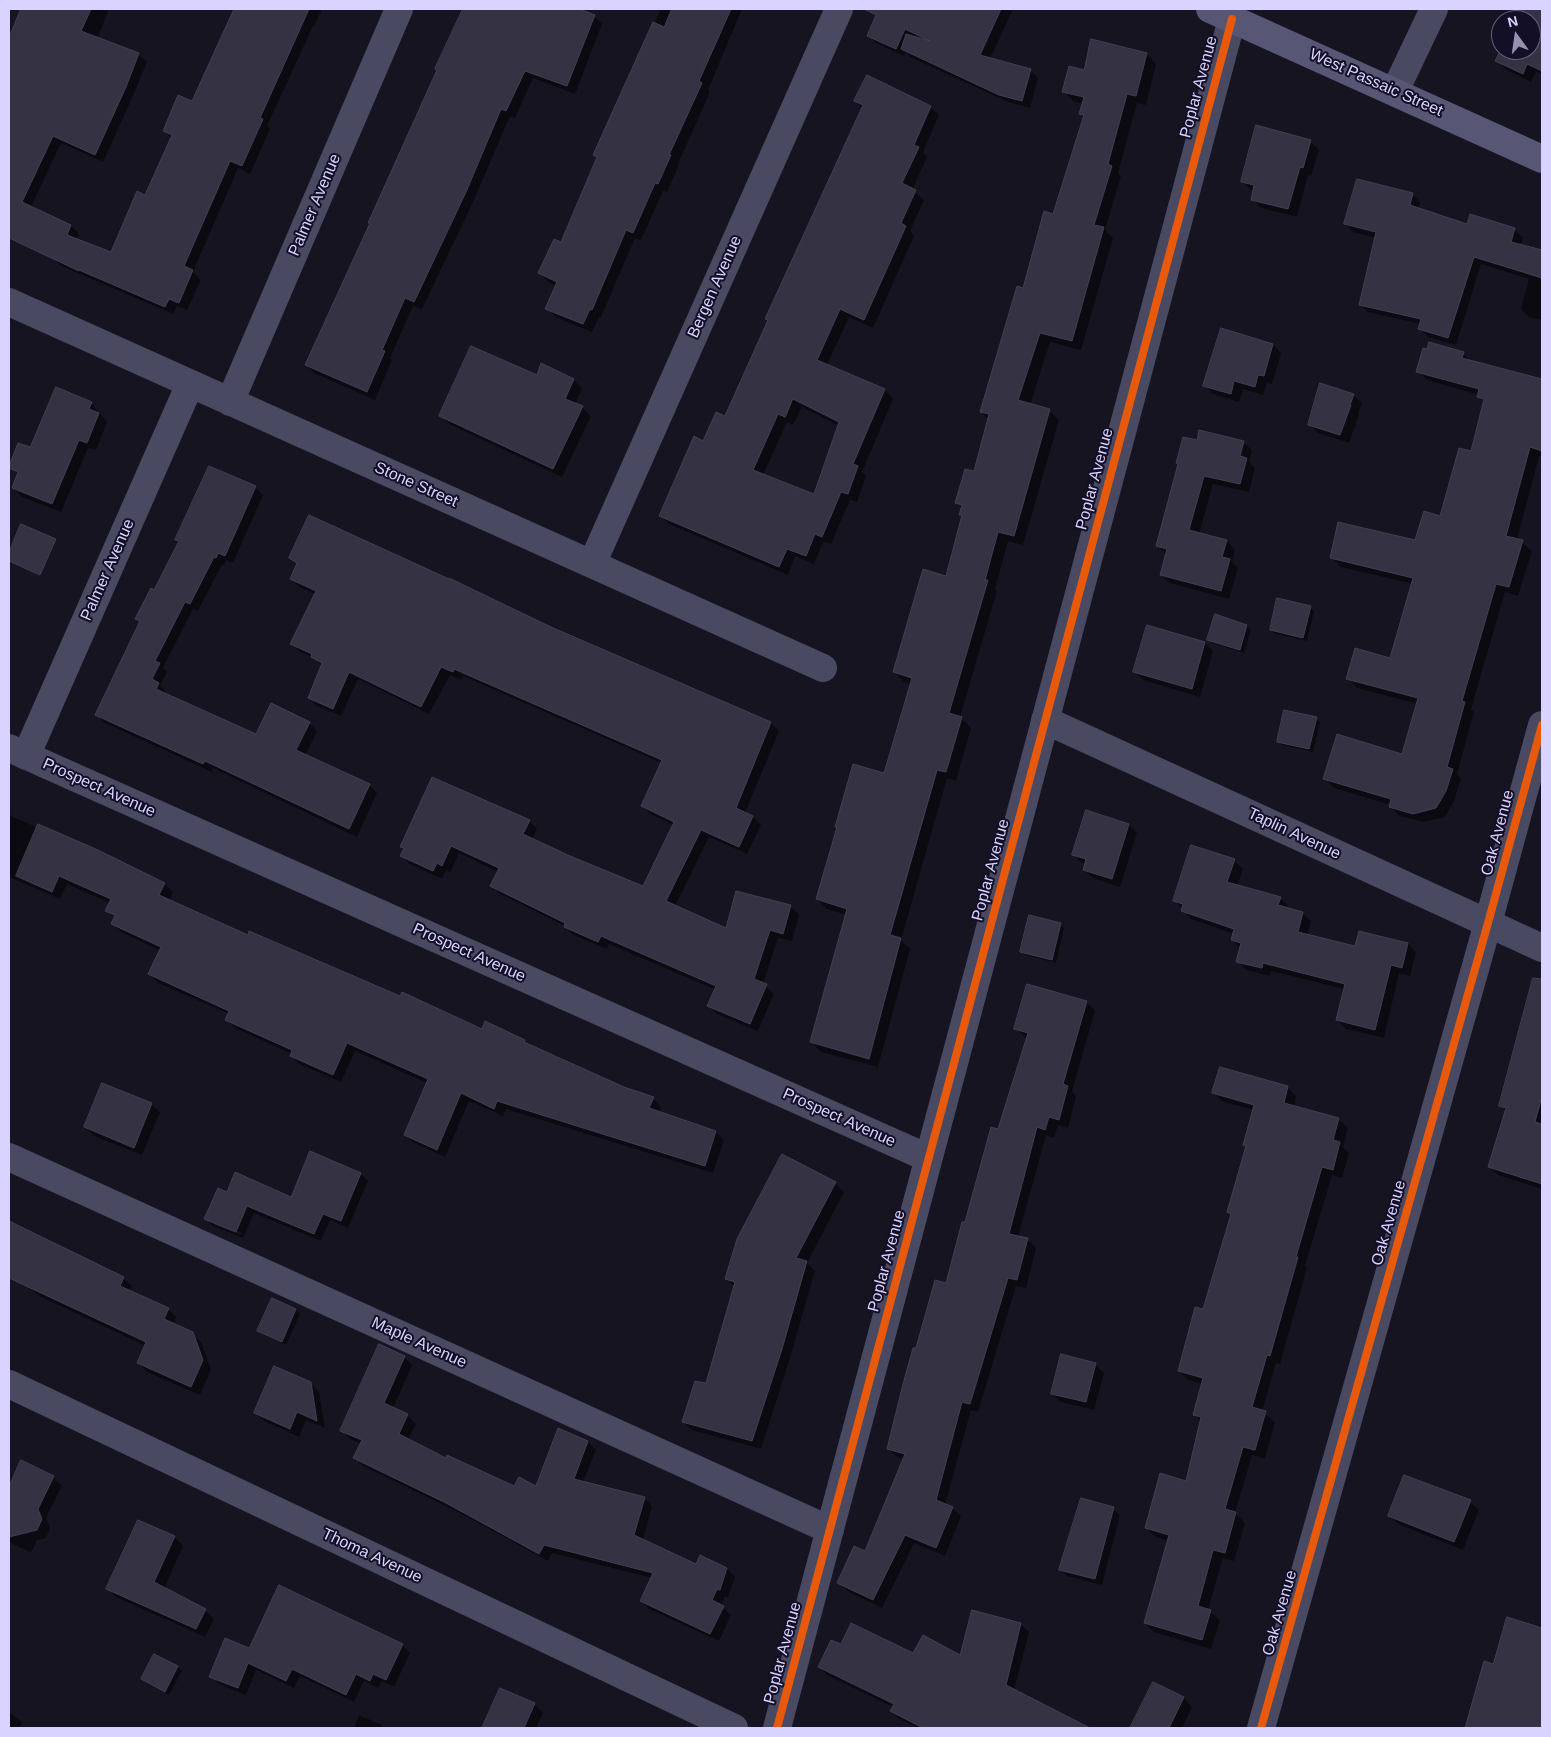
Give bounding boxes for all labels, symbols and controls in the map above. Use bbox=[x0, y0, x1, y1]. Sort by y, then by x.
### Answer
north arrow bbox=[1491, 10, 1541, 60]
text: N bbox=[1506, 12, 1519, 30]
street label: Poplar Avenue bbox=[1176, 34, 1222, 140]
street label: West Passaic Street bbox=[1306, 45, 1446, 121]
street label: Palmer Avenue bbox=[285, 151, 345, 259]
street label: Bergen Avenue bbox=[684, 233, 746, 341]
street label: Poplar Avenue bbox=[1072, 426, 1118, 532]
street label: Stone Street bbox=[371, 458, 461, 512]
street label: Palmer Avenue bbox=[77, 516, 139, 624]
street label: Prospect Avenue bbox=[40, 755, 158, 821]
street label: Oak Avenue bbox=[1477, 788, 1519, 878]
street label: Taplin Avenue bbox=[1245, 804, 1343, 864]
street label: Poplar Avenue bbox=[968, 817, 1014, 923]
street label: Prospect Avenue bbox=[410, 920, 528, 986]
street label: Prospect Avenue bbox=[780, 1085, 898, 1151]
street label: Oak Avenue bbox=[1368, 1178, 1410, 1268]
street label: Poplar Avenue bbox=[864, 1208, 910, 1314]
street label: Maple Avenue bbox=[369, 1313, 469, 1373]
street label: Thoma Avenue bbox=[319, 1524, 425, 1588]
street label: Oak Avenue bbox=[1259, 1568, 1301, 1658]
street label: Poplar Avenue bbox=[760, 1600, 806, 1706]

